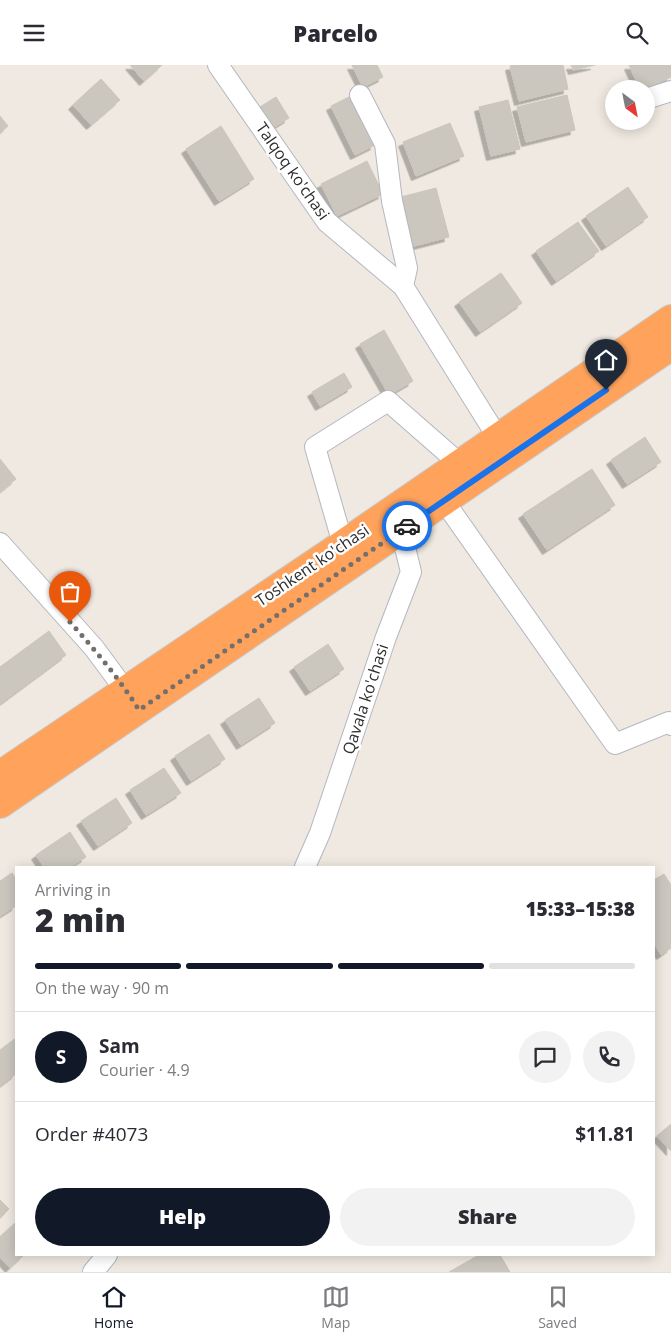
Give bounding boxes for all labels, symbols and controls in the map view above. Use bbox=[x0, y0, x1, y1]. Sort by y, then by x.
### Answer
text: Parcelo bbox=[293, 18, 378, 48]
icon: menu bbox=[20, 19, 48, 47]
icon: search bbox=[623, 19, 651, 47]
north arrow bbox=[605, 80, 655, 130]
map controls bbox=[605, 80, 655, 130]
street label: Talqoq ko'chasi bbox=[251, 118, 335, 224]
pin bbox=[585, 339, 627, 390]
icon: home bbox=[592, 346, 620, 374]
courier bbox=[382, 501, 432, 551]
icon: car bbox=[393, 512, 421, 540]
street label: Toshkent ko'chasi bbox=[251, 519, 373, 611]
pin bbox=[49, 571, 91, 622]
icon: bag bbox=[56, 578, 84, 606]
street label: Qavala ko'chasi bbox=[337, 641, 393, 757]
text: Arriving in bbox=[35, 879, 111, 901]
text: 15:33–15:38 bbox=[525, 896, 635, 922]
text: 2 min bbox=[35, 898, 126, 941]
text: On the way · 90 m bbox=[35, 977, 169, 999]
button: chat bbox=[519, 1031, 571, 1083]
button: phone bbox=[583, 1031, 635, 1083]
text: Sam bbox=[99, 1033, 140, 1059]
text: S bbox=[56, 1044, 66, 1070]
text: Courier · 4.9 bbox=[99, 1059, 190, 1081]
text: Order #4073 bbox=[35, 1121, 148, 1147]
text: $11.81 bbox=[575, 1121, 635, 1147]
button: Help bbox=[35, 1188, 330, 1246]
button: Share bbox=[340, 1188, 635, 1246]
tab: Home bbox=[94, 1283, 134, 1332]
tab: Map bbox=[321, 1283, 350, 1332]
tab: Saved bbox=[538, 1283, 577, 1332]

